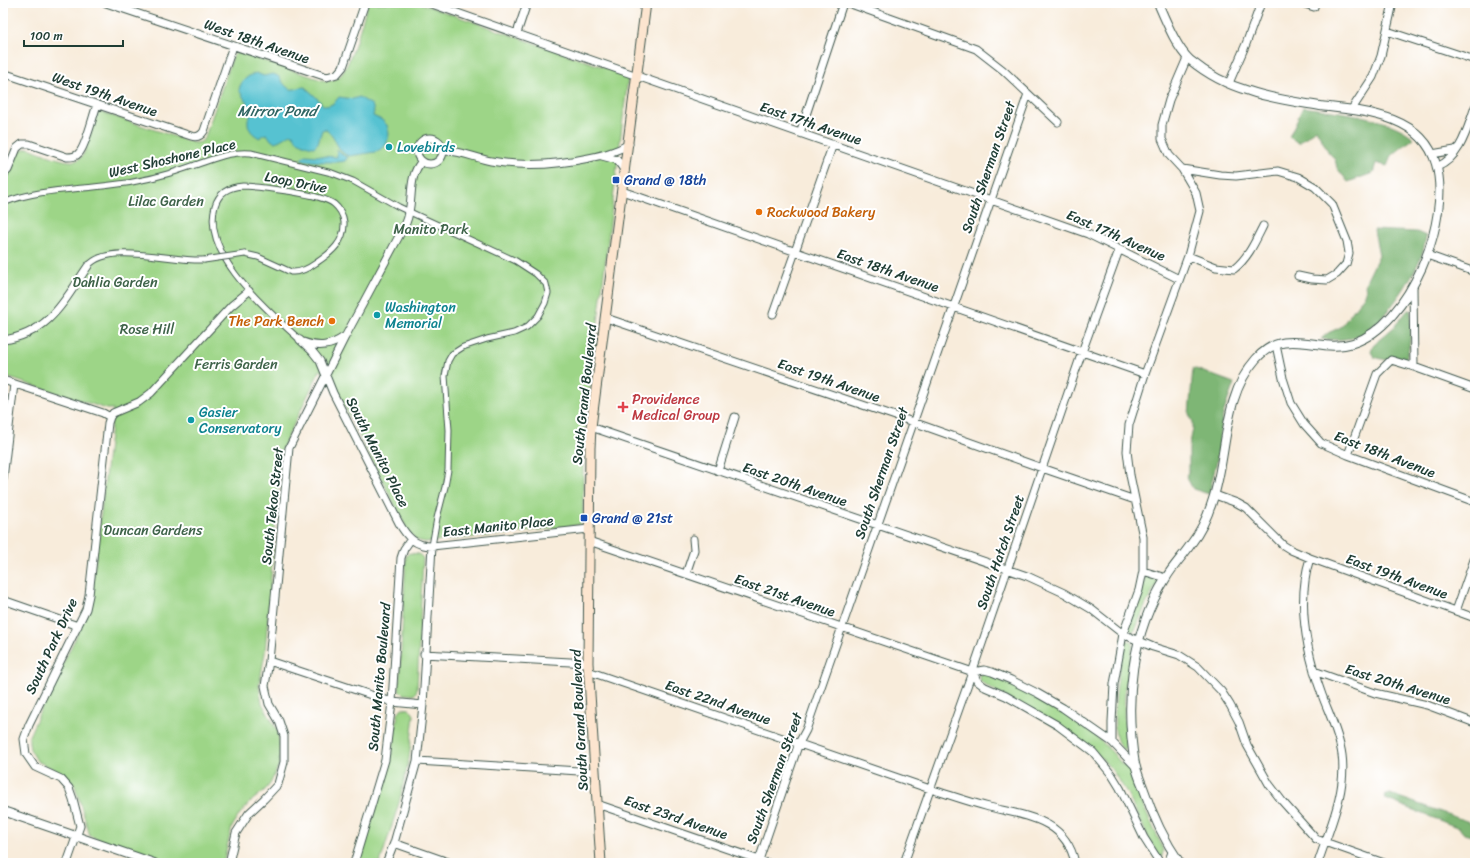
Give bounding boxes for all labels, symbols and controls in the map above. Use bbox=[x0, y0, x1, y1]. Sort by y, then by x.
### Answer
street label: West 18th Avenue bbox=[201, 12, 313, 71]
scale bar bbox=[24, 22, 123, 48]
text: 100 m bbox=[30, 25, 63, 47]
street label: West 19th Avenue bbox=[49, 65, 161, 124]
street label: East 17th Avenue bbox=[756, 94, 865, 153]
street label: South Sherman Street bbox=[954, 96, 1023, 237]
water label: Mirror Pond bbox=[238, 98, 321, 124]
street label: West Shoshone Place bbox=[106, 132, 238, 185]
place label: Lovebirds bbox=[397, 135, 456, 160]
marker: Lovebirds bbox=[384, 142, 394, 152]
street label: Loop Drive bbox=[262, 164, 329, 201]
place label: Grand @ 18th bbox=[624, 168, 706, 193]
marker: Grand @ 18th bbox=[611, 175, 621, 185]
park label: Lilac Garden bbox=[128, 189, 204, 214]
place label: Rockwood Bakery bbox=[767, 200, 876, 225]
street label: East 17th Avenue bbox=[1062, 202, 1170, 269]
marker: Rockwood Bakery bbox=[754, 207, 764, 217]
park label: Manito Park bbox=[393, 217, 469, 242]
street label: East 18th Avenue bbox=[833, 241, 943, 300]
park label: Dahlia Garden bbox=[73, 270, 158, 295]
place label: Washington Memorial bbox=[385, 295, 456, 336]
place label: The Park Bench bbox=[228, 309, 324, 334]
marker: Washington Memorial bbox=[372, 310, 382, 320]
marker: The Park Bench bbox=[327, 316, 337, 326]
park label: Rose Hill bbox=[120, 317, 175, 342]
street label: South Grand Boulevard bbox=[565, 321, 604, 466]
street label: East 19th Avenue bbox=[774, 351, 884, 410]
park label: Ferris Garden bbox=[194, 352, 278, 377]
place label: Providence Medical Group bbox=[632, 387, 721, 428]
street label: South Manito Place bbox=[339, 392, 416, 512]
place label: Gasier Conservatory bbox=[199, 400, 282, 441]
marker: Providence Medical Group bbox=[617, 401, 629, 413]
street label: South Sherman Street bbox=[847, 402, 916, 543]
marker: Gasier Conservatory bbox=[186, 415, 196, 425]
street label: East 18th Avenue bbox=[1330, 424, 1439, 485]
street label: South Tekoa Street bbox=[254, 445, 291, 566]
street label: East 20th Avenue bbox=[739, 455, 851, 514]
street label: South Hatch Street bbox=[969, 491, 1032, 613]
place label: Grand @ 21st bbox=[592, 506, 673, 531]
street label: East Manito Place bbox=[442, 508, 555, 545]
marker: Grand @ 21st bbox=[579, 513, 589, 523]
park label: Duncan Gardens bbox=[104, 518, 203, 543]
street label: East 19th Avenue bbox=[1342, 546, 1452, 607]
street label: East 21st Avenue bbox=[731, 567, 839, 625]
street label: South Park Drive bbox=[18, 594, 85, 699]
street label: South Manito Boulevard bbox=[361, 600, 399, 752]
street label: South Grand Boulevard bbox=[563, 647, 596, 791]
street label: East 20th Avenue bbox=[1342, 657, 1454, 712]
street label: East 22nd Avenue bbox=[662, 673, 774, 732]
street label: South Sherman Street bbox=[739, 708, 810, 847]
street label: East 23rd Avenue bbox=[621, 788, 731, 847]

